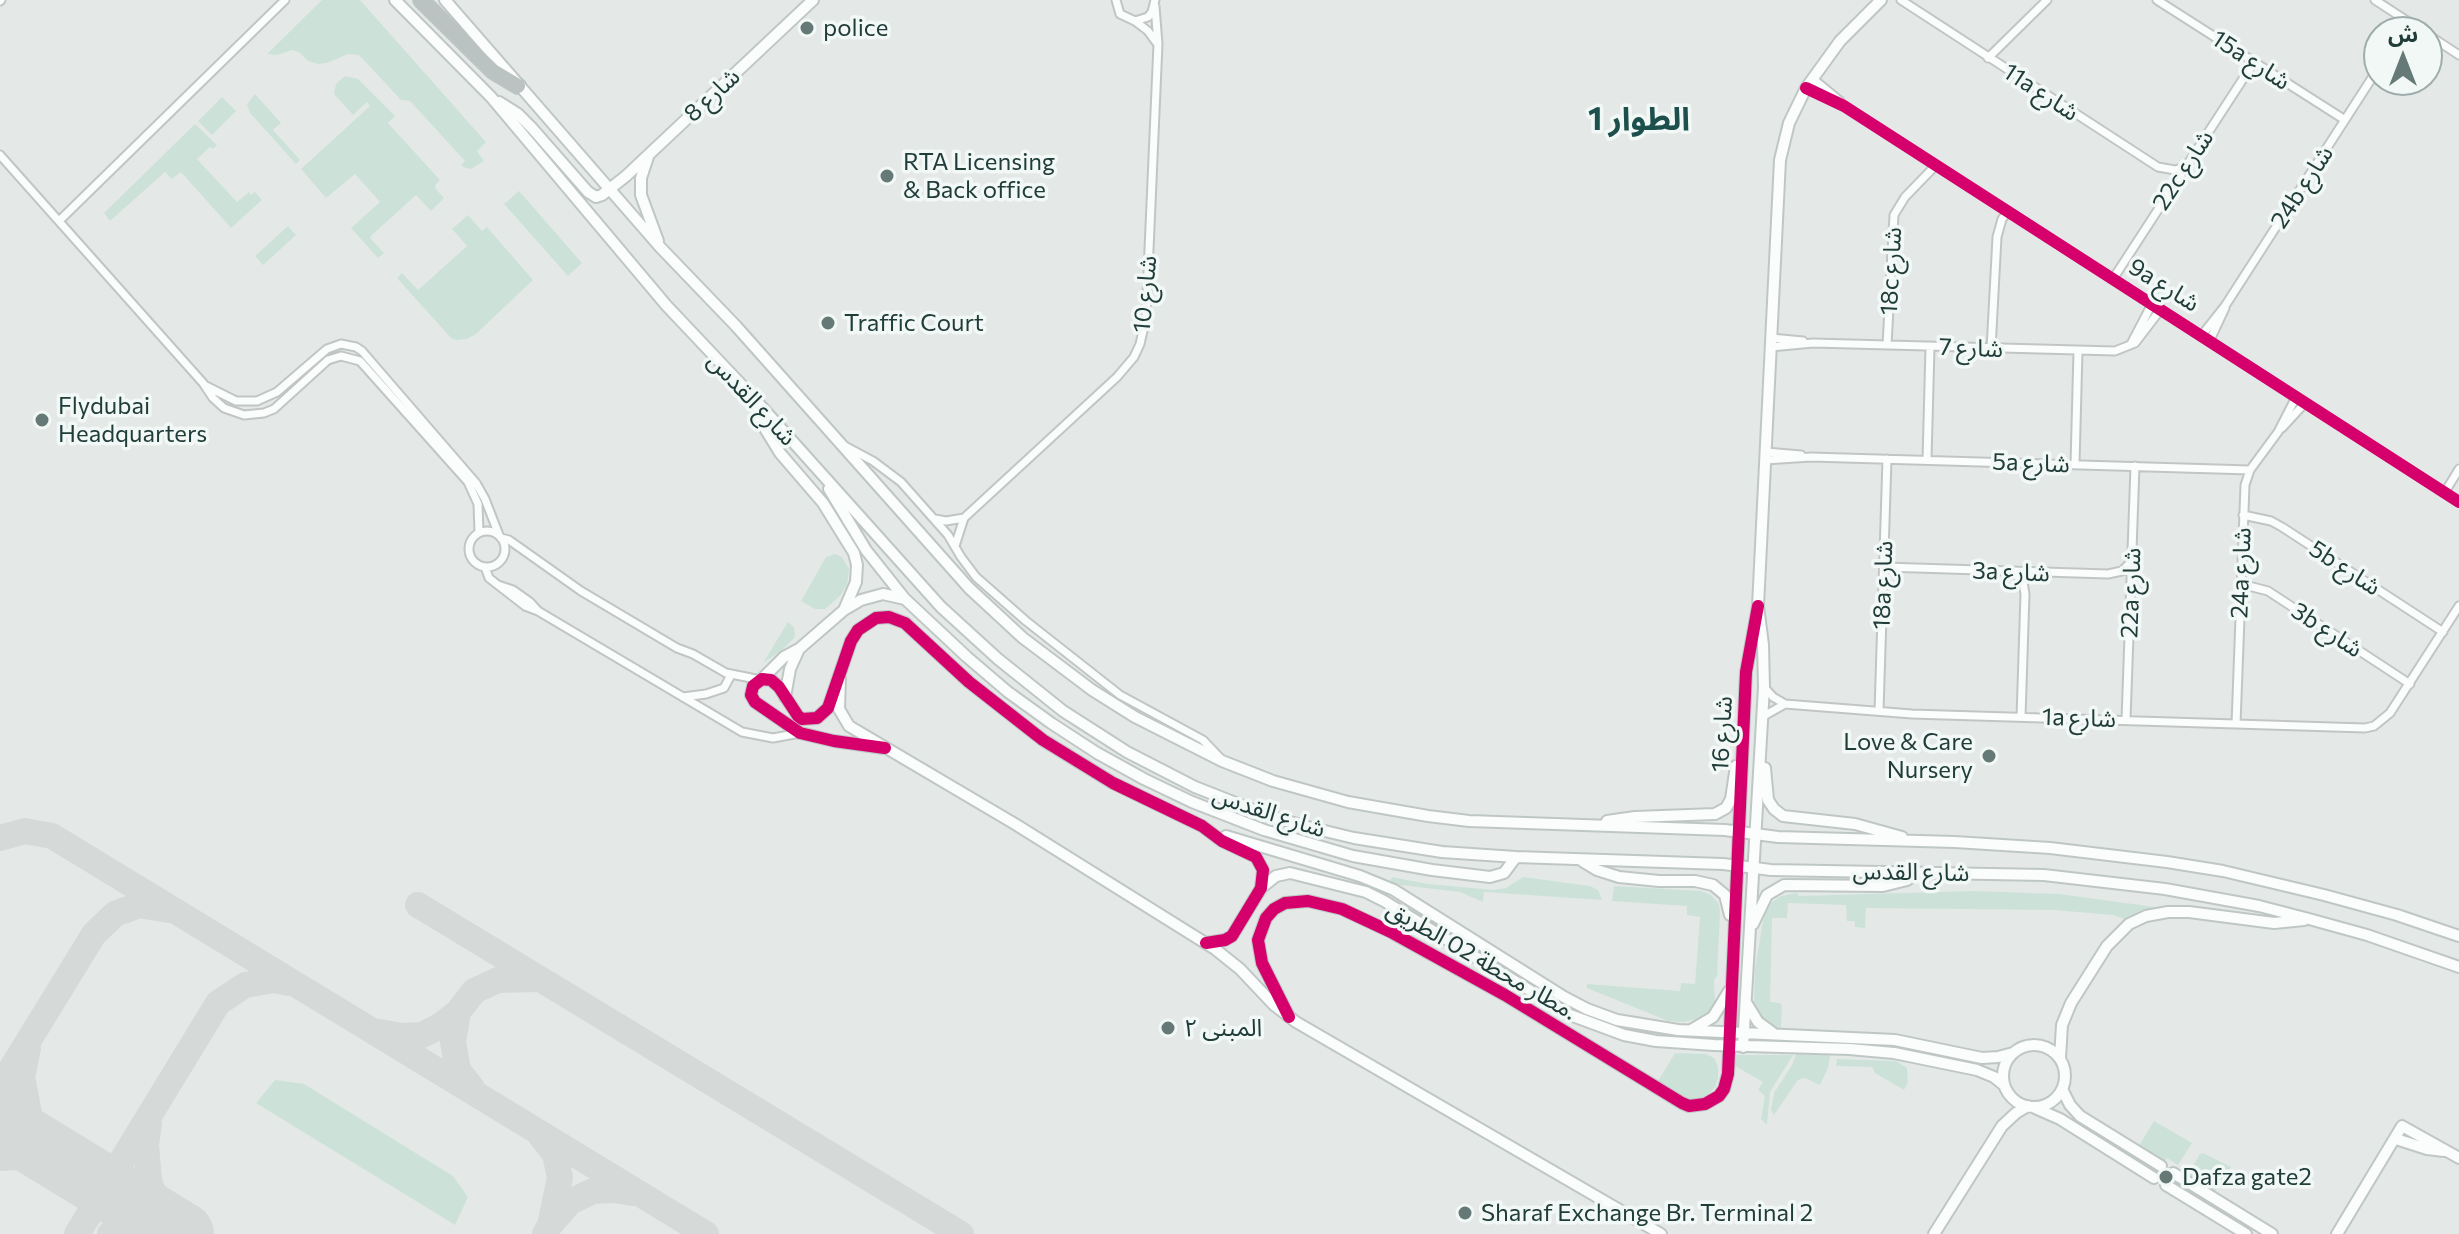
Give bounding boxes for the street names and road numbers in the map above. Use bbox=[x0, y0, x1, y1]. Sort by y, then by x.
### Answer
street label: 15a شارع bbox=[2206, 24, 2296, 96]
street label: 11a شارع bbox=[1998, 57, 2084, 127]
street label: شارع 8 bbox=[678, 62, 746, 128]
street label: 22c شارع bbox=[2146, 124, 2220, 216]
street label: 24b شارع bbox=[2265, 140, 2339, 234]
street label: 18c شارع bbox=[1874, 226, 1908, 316]
street label: 9a شارع bbox=[2123, 252, 2205, 318]
street label: شارع 10 bbox=[1127, 254, 1163, 334]
street label: شارع 7 bbox=[1938, 332, 2004, 364]
street label: شارع القدس bbox=[702, 346, 802, 452]
street label: 5a شارع bbox=[1992, 447, 2070, 479]
street label: 24a شارع bbox=[2225, 527, 2257, 619]
street label: 5b شارع bbox=[2304, 534, 2386, 602]
street label: 18a شارع bbox=[1867, 540, 1899, 630]
street label: 22a شارع bbox=[2115, 547, 2147, 639]
street label: 3a شارع bbox=[1972, 556, 2050, 588]
street label: 3b شارع bbox=[2286, 596, 2368, 664]
street label: شارع 16 bbox=[1706, 695, 1738, 773]
street label: 1a شارع bbox=[2041, 702, 2117, 734]
street label: شارع القدس bbox=[1209, 780, 1329, 844]
street label: شارع القدس bbox=[1852, 857, 1970, 887]
street label: مطار محطة 02 الطريق. bbox=[1382, 894, 1582, 1026]

